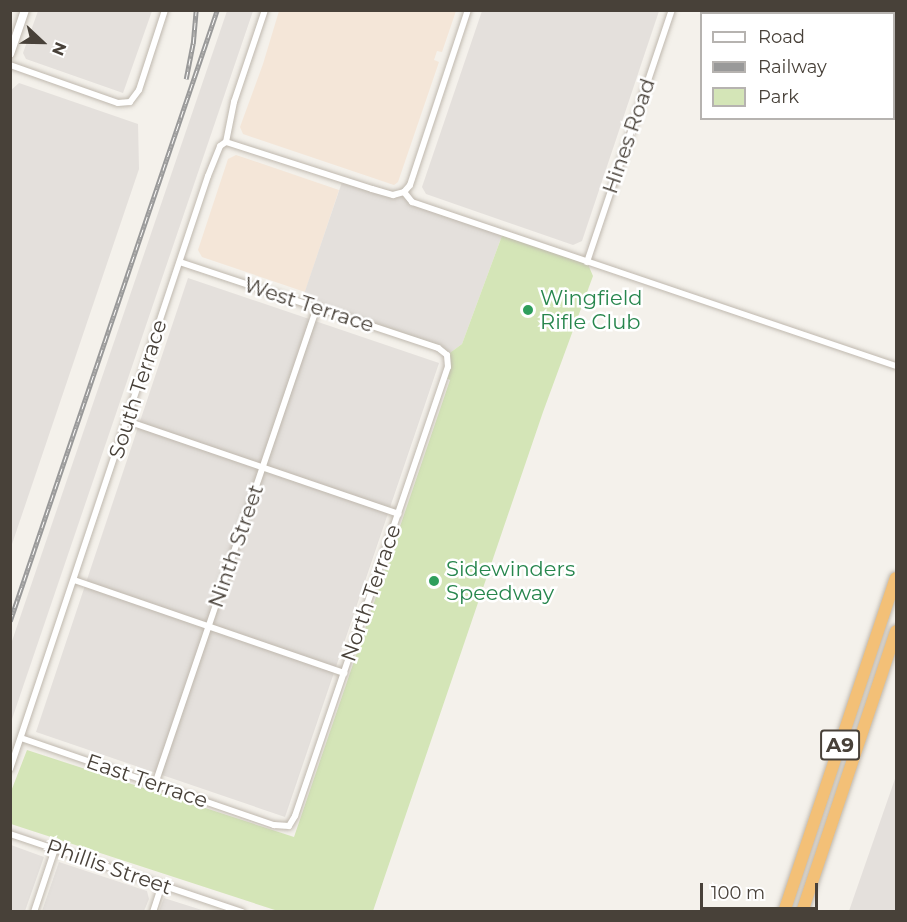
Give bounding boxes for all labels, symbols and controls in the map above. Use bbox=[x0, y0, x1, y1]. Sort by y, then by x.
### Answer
north arrow bbox=[12, 12, 72, 72]
legend bbox=[700, 12, 895, 120]
text: Road bbox=[758, 26, 805, 48]
text: N bbox=[48, 39, 70, 58]
text: Railway bbox=[758, 56, 827, 78]
street label: Hines Road bbox=[598, 75, 660, 197]
text: Park bbox=[758, 86, 799, 108]
street label: West Terrace bbox=[241, 272, 377, 338]
place label: Wingfield Rifle Club bbox=[540, 285, 643, 335]
marker: Wingfield Rifle Club bbox=[521, 303, 535, 317]
street label: South Terrace bbox=[104, 316, 172, 462]
street label: Ninth Street bbox=[203, 481, 269, 611]
street label: North Terrace bbox=[336, 521, 406, 665]
place label: Sidewinders Speedway bbox=[446, 556, 575, 606]
marker: Sidewinders Speedway bbox=[427, 574, 441, 588]
road number: A9 bbox=[819, 728, 861, 762]
street label: East Terrace bbox=[83, 748, 211, 814]
street label: Phillis Street bbox=[43, 834, 175, 900]
scale bar bbox=[703, 871, 822, 909]
text: 100 m bbox=[711, 882, 765, 904]

